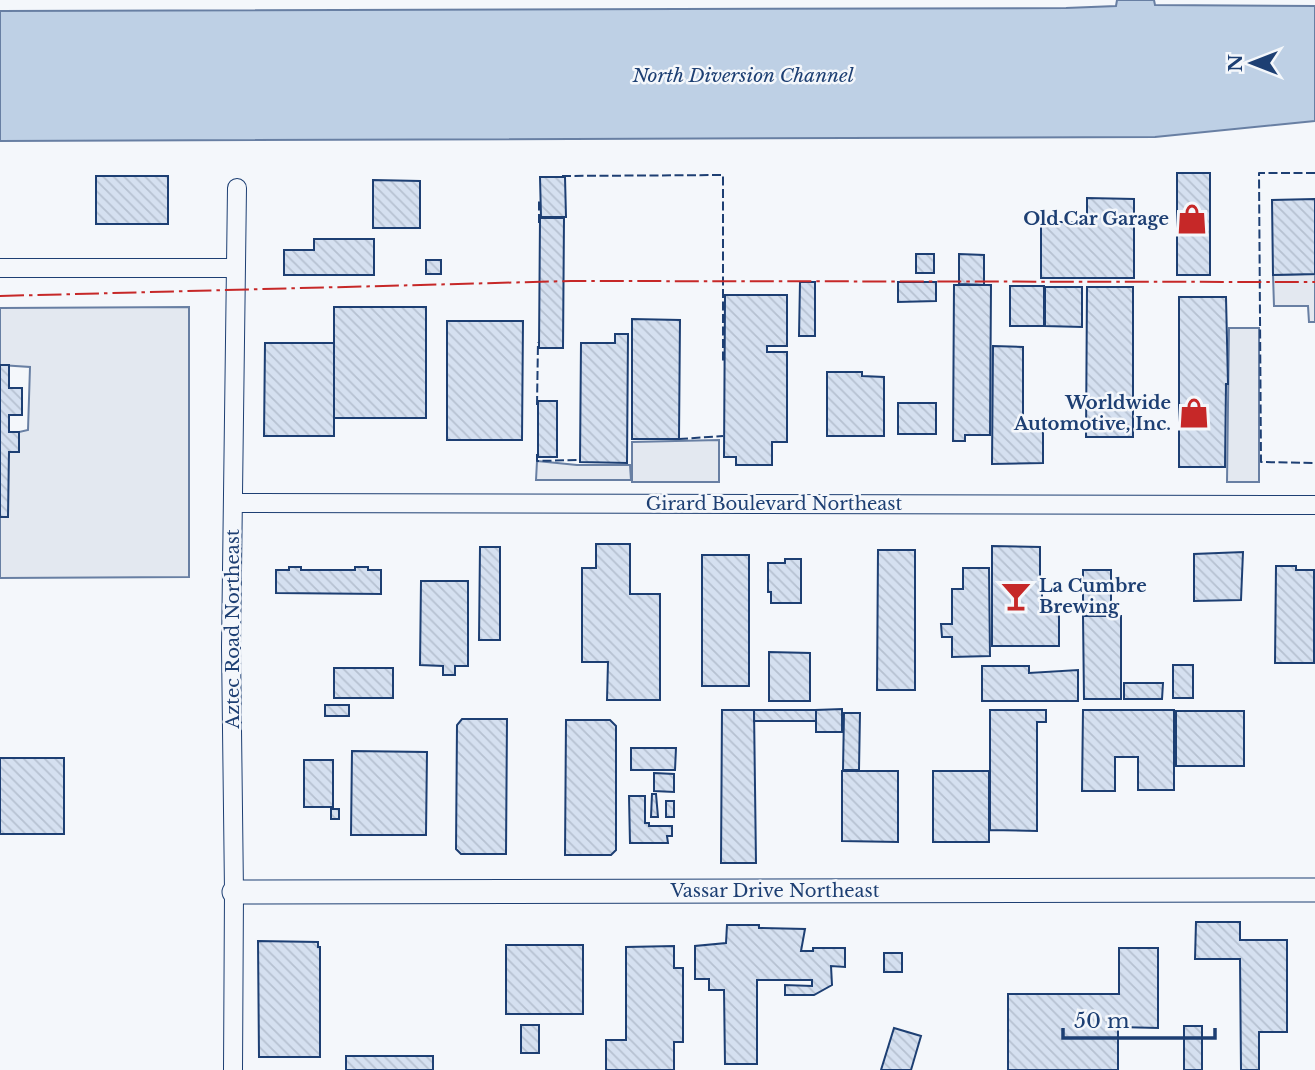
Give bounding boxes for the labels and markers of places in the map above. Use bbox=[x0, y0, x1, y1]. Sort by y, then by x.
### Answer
shop icon: Old Car Garage bbox=[1175, 202, 1209, 236]
place label: Old Car Garage bbox=[1023, 208, 1169, 230]
place label: Worldwide Automotive, Inc. bbox=[1013, 392, 1171, 435]
shop icon: Worldwide Automotive, Inc. bbox=[1177, 396, 1211, 430]
place label: La Cumbre Brewing bbox=[1039, 575, 1147, 618]
bar icon: La Cumbre Brewing bbox=[999, 579, 1033, 613]

